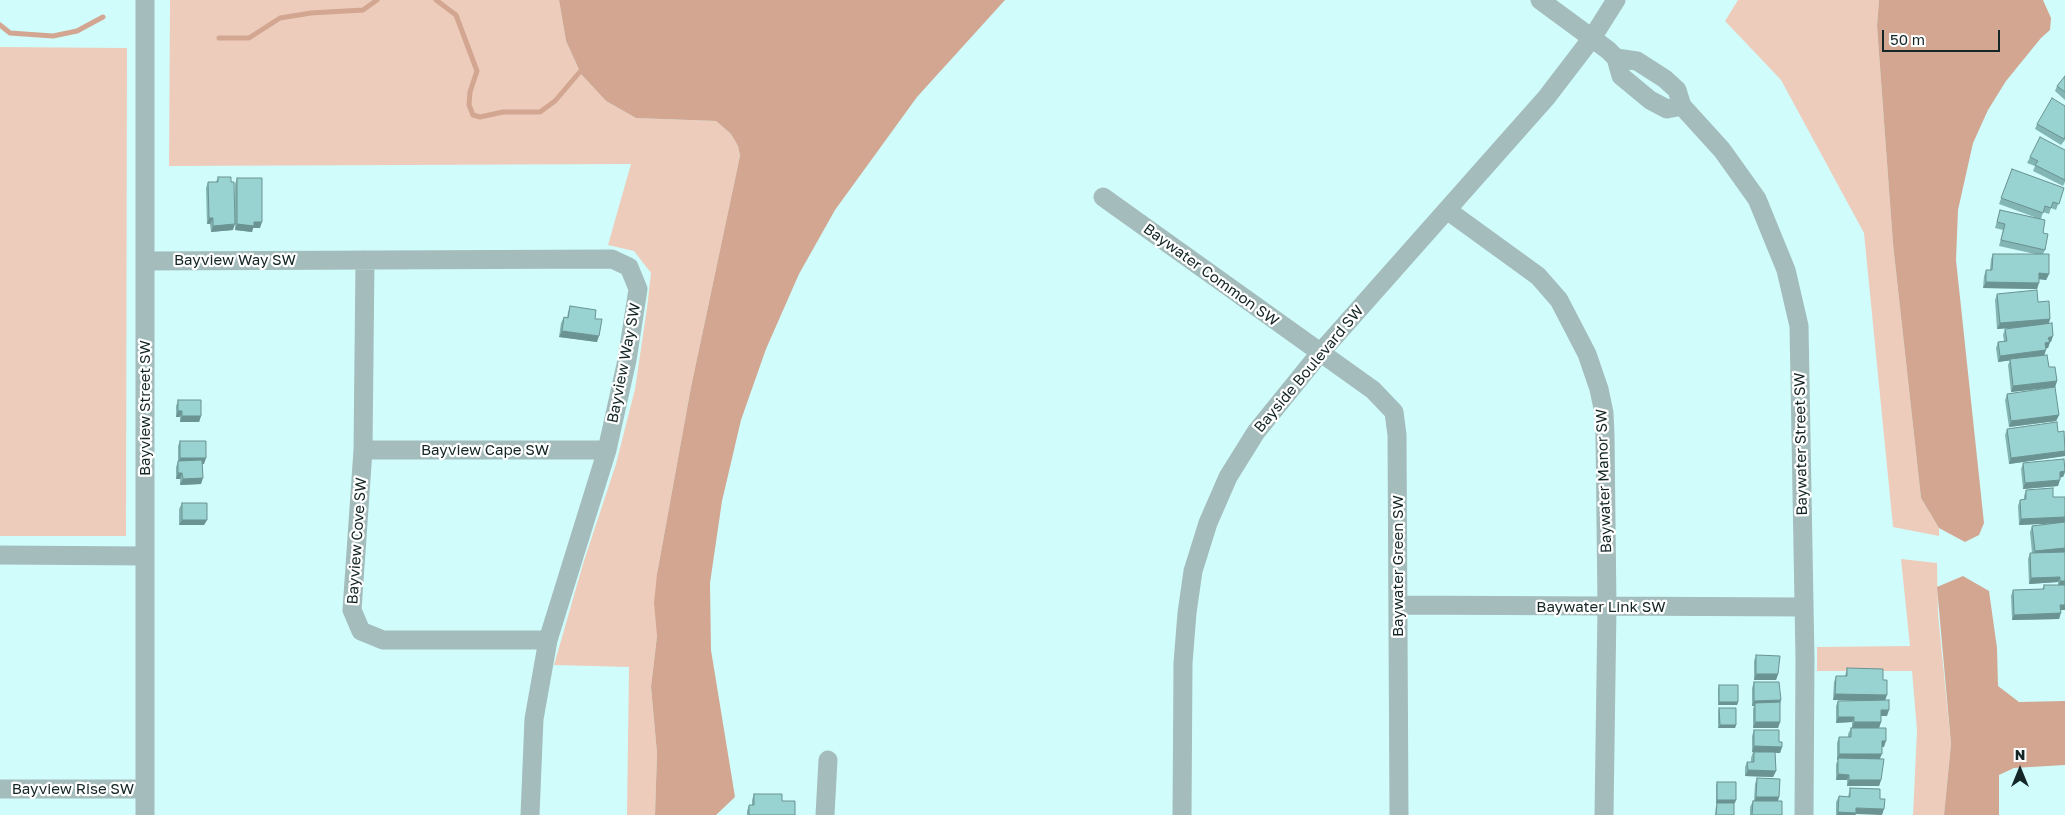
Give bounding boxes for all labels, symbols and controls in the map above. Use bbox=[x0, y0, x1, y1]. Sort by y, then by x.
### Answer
scale bar bbox=[1885, 20, 2002, 52]
text: 50 m bbox=[1890, 30, 1925, 48]
street label: Baywater Common SW bbox=[1140, 220, 1282, 330]
street label: Bayview Way SW bbox=[174, 251, 296, 269]
street label: Bayview Way SW bbox=[604, 301, 644, 425]
street label: Bayside Boulevard SW bbox=[1251, 302, 1367, 436]
street label: Bayview Street SW bbox=[136, 340, 154, 476]
street label: Baywater Street SW bbox=[1791, 372, 1811, 516]
street label: Baywater Manor SW bbox=[1592, 409, 1616, 553]
street label: Bayview Cape SW bbox=[421, 441, 549, 459]
street label: Bayview Cove SW bbox=[344, 477, 370, 605]
street label: Baywater Green SW bbox=[1389, 495, 1407, 637]
street label: Baywater Link SW bbox=[1536, 598, 1666, 616]
north arrow bbox=[1995, 745, 2045, 795]
text: N bbox=[2015, 746, 2025, 763]
street label: Bayview Rise SW bbox=[12, 780, 134, 798]

